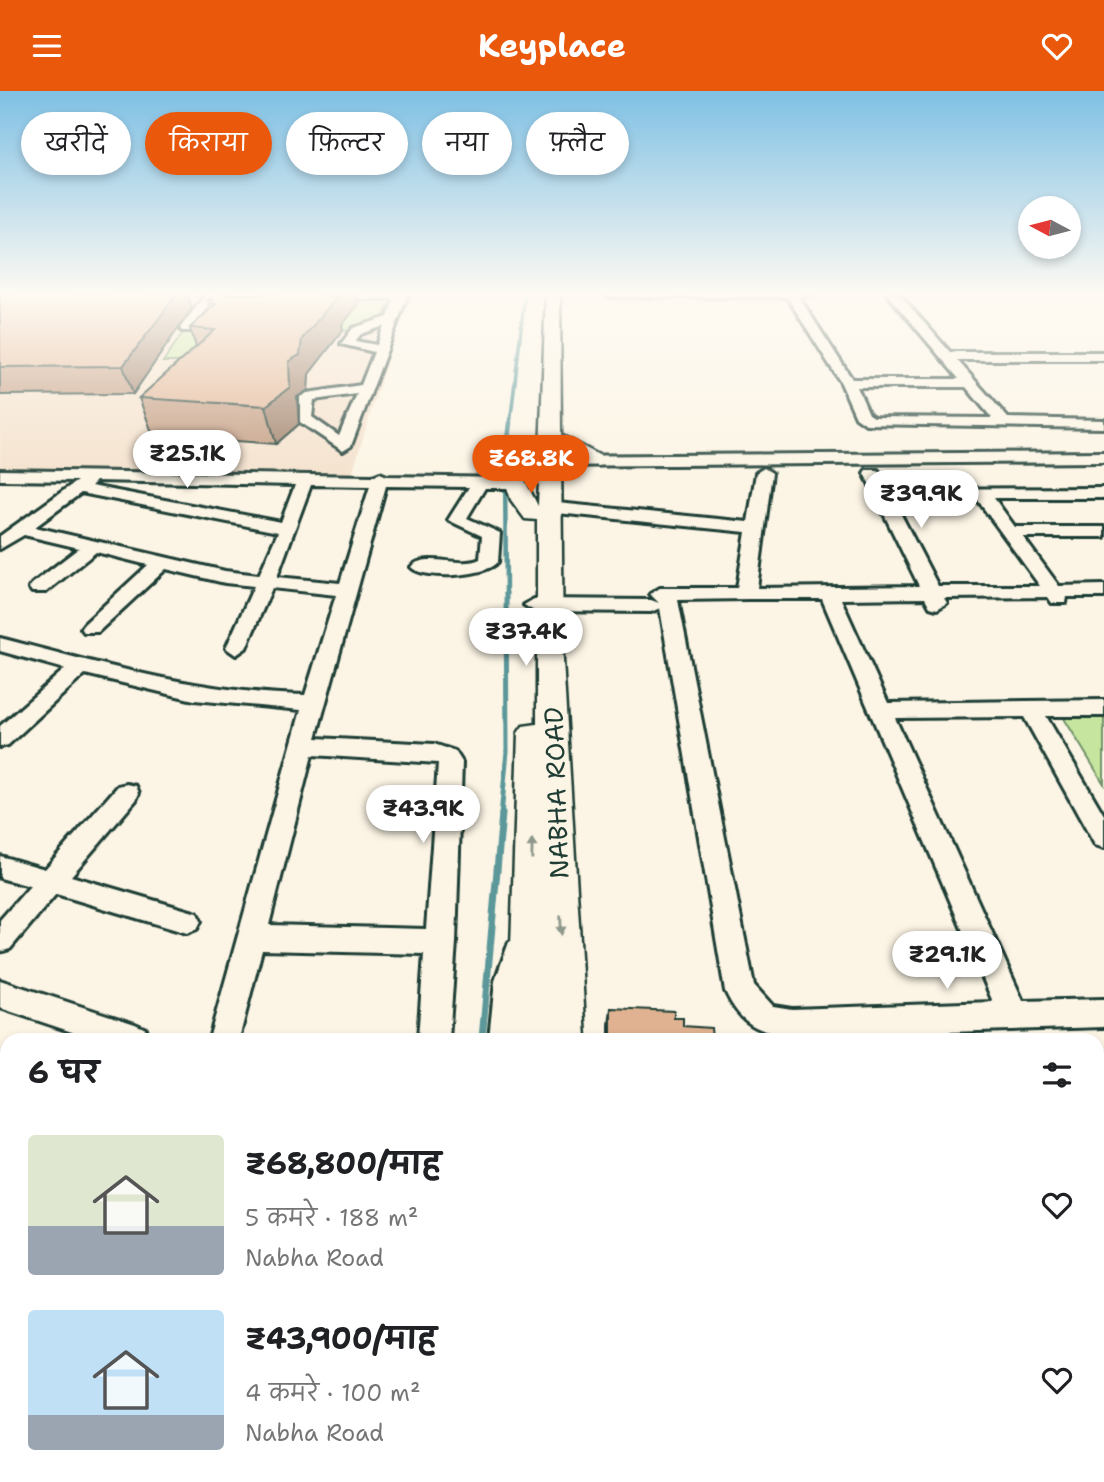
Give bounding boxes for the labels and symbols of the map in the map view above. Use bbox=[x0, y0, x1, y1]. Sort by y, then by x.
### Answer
north arrow bbox=[1018, 196, 1082, 259]
pin: ₹25.1K bbox=[130, 431, 244, 490]
pin: ₹68.8K bbox=[474, 435, 588, 495]
pin: ₹39.9K bbox=[864, 471, 978, 530]
pin: ₹37.4K bbox=[469, 609, 583, 668]
street label: NABHA ROAD bbox=[536, 706, 576, 880]
pin: ₹43.9K bbox=[366, 785, 480, 845]
one-way arrow bbox=[526, 838, 538, 860]
one-way arrow bbox=[556, 914, 567, 936]
pin: ₹29.1K bbox=[890, 932, 1004, 991]

